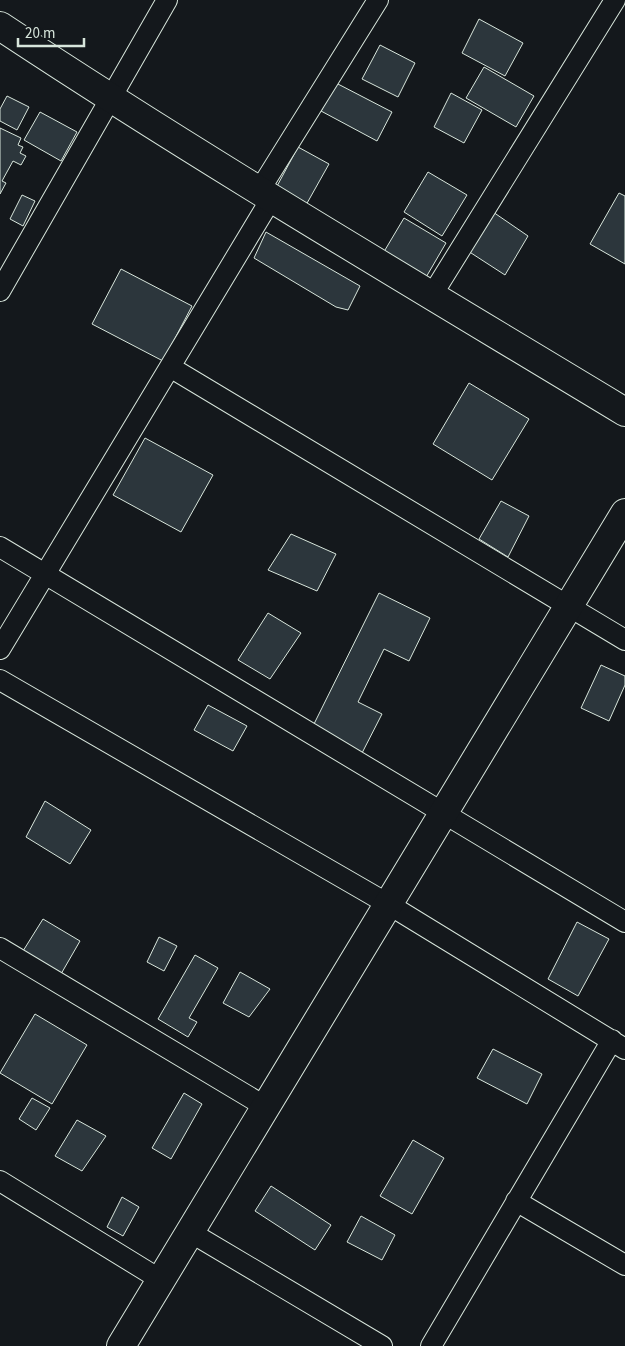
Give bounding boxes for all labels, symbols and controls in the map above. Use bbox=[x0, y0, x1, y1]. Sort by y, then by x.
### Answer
scale bar bbox=[18, 15, 84, 47]
text: 20 m bbox=[25, 23, 55, 44]

